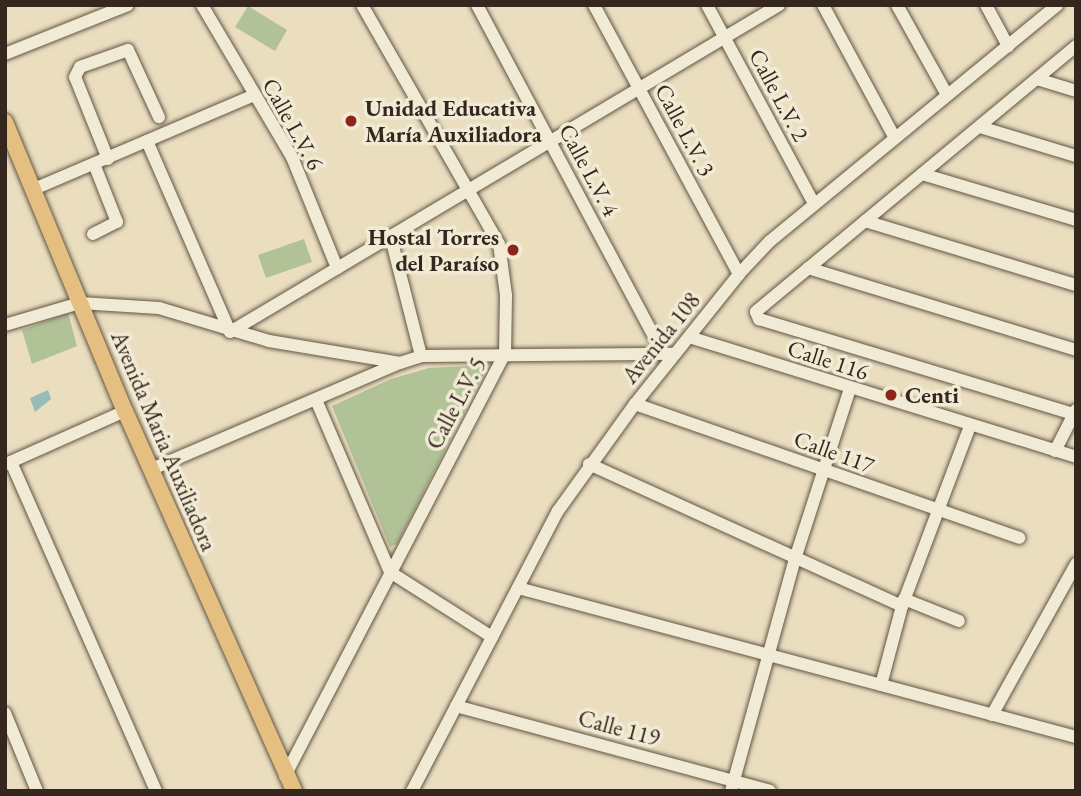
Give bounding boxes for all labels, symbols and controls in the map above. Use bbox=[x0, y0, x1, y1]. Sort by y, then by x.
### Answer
street label: Calle L.V. 2 bbox=[743, 44, 815, 146]
street label: Calle L.V. 6 bbox=[257, 73, 329, 175]
street label: Calle L.V. 3 bbox=[649, 79, 721, 181]
place label: Unidad Educativa María Auxiliadora bbox=[365, 94, 542, 148]
marker: Unidad Educativa María Auxiliadora bbox=[343, 113, 359, 129]
street label: Calle L.V. 4 bbox=[553, 119, 625, 221]
place label: Hostal Torres del Paraíso bbox=[368, 223, 499, 277]
marker: Hostal Torres del Paraíso bbox=[505, 242, 521, 258]
street label: Avenida 108 bbox=[616, 287, 706, 389]
street label: Avenida Maria Auxiliadora bbox=[105, 327, 223, 555]
street label: Calle 116 bbox=[784, 334, 872, 386]
street label: Calle L.V. 5 bbox=[420, 352, 492, 454]
place label: Centi bbox=[905, 381, 959, 409]
marker: Centi bbox=[883, 387, 899, 403]
street label: Calle 117 bbox=[790, 425, 878, 479]
street label: Calle 119 bbox=[575, 704, 663, 752]

